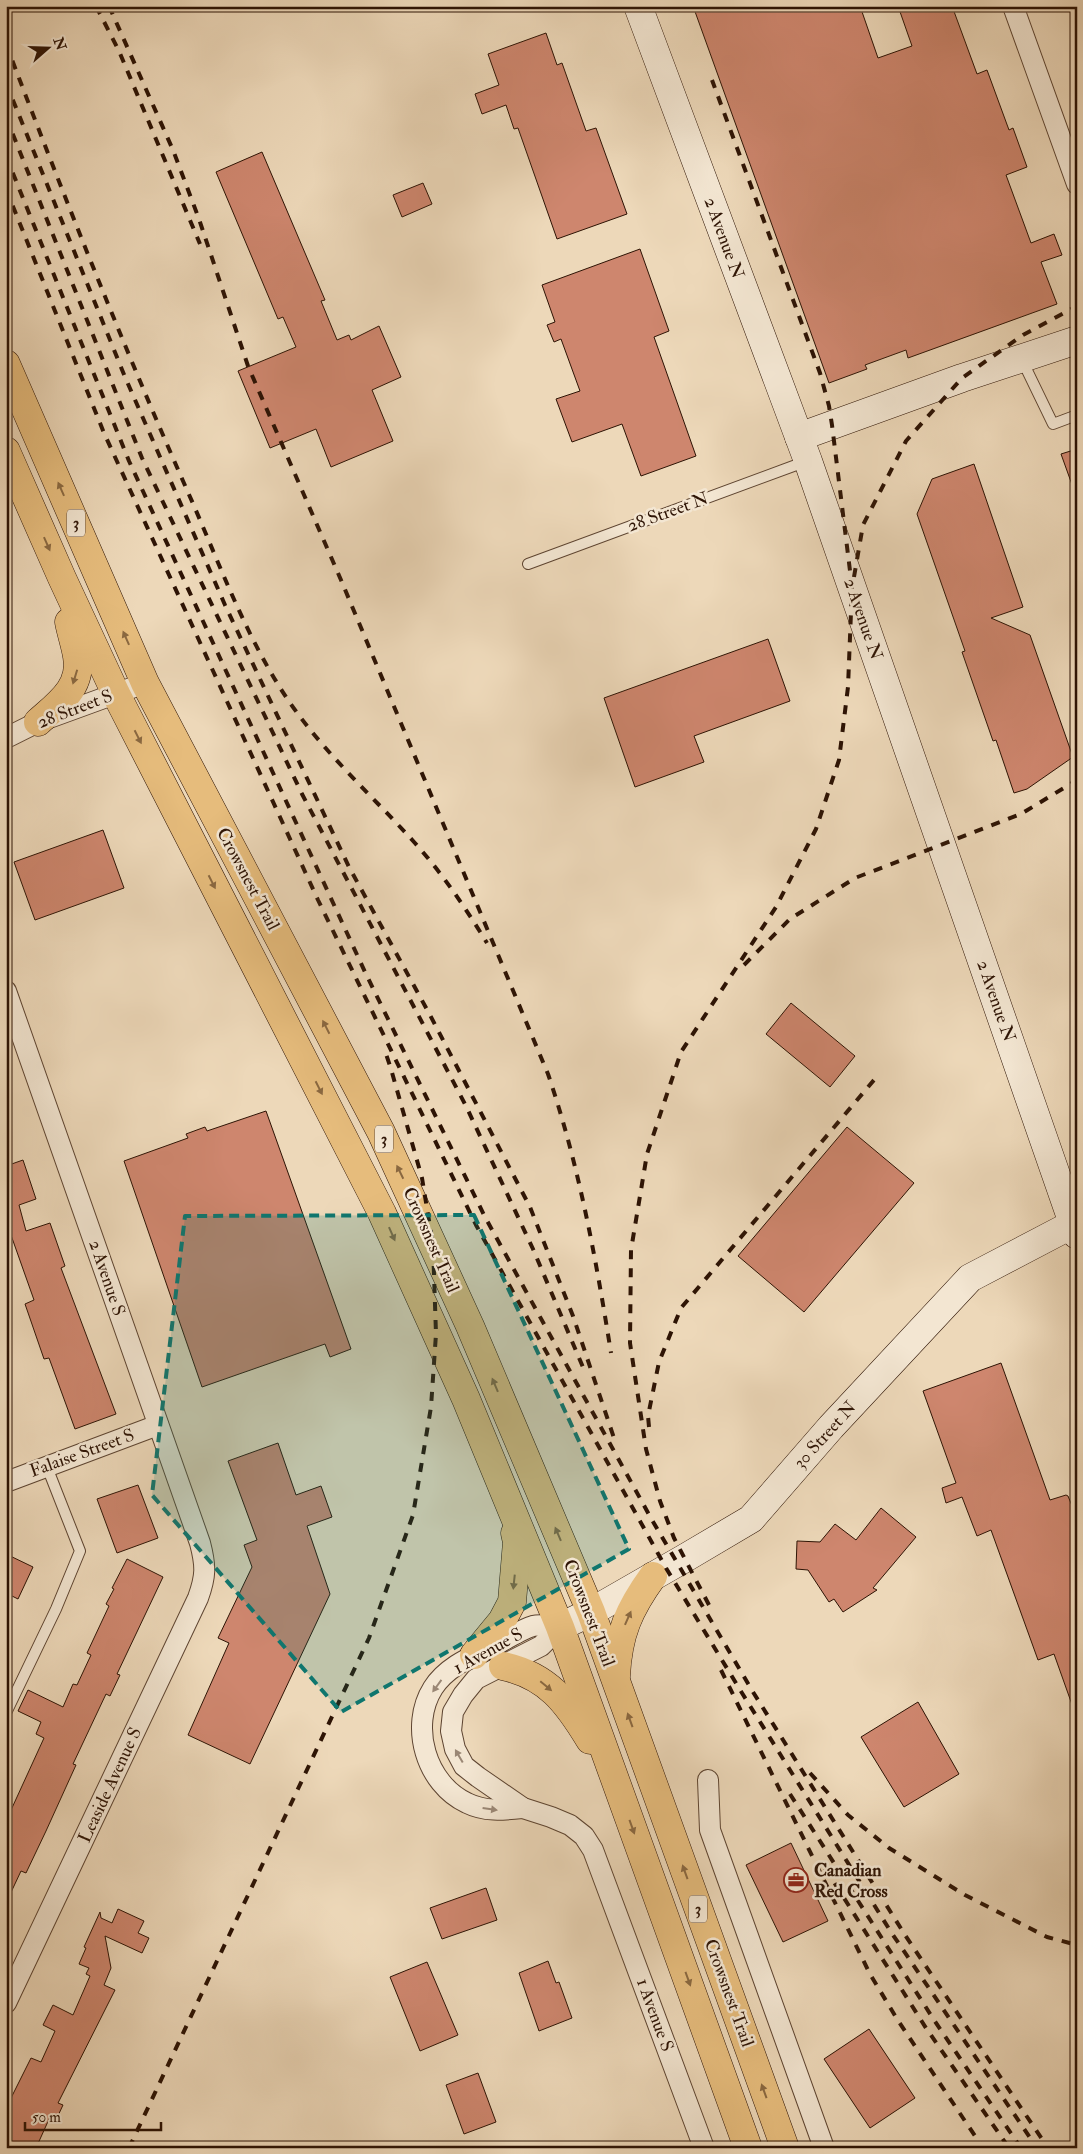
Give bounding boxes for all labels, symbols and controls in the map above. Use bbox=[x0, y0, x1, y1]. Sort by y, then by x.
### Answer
north arrow bbox=[22, 22, 72, 72]
text: N bbox=[49, 34, 70, 53]
street label: 2 Avenue N bbox=[699, 194, 749, 282]
one-way arrow bbox=[56, 482, 64, 496]
street label: 28 Street N bbox=[624, 487, 712, 537]
road number: 3 bbox=[67, 509, 85, 536]
one-way arrow bbox=[43, 536, 51, 551]
street label: 2 Avenue N bbox=[838, 575, 888, 663]
one-way arrow bbox=[121, 631, 129, 645]
one-way arrow bbox=[71, 670, 79, 685]
street label: 28 Street S bbox=[34, 684, 116, 734]
one-way arrow bbox=[134, 730, 142, 744]
street label: Crowsnest Trail bbox=[211, 824, 285, 935]
one-way arrow bbox=[208, 875, 216, 889]
street label: 2 Avenue N bbox=[971, 957, 1021, 1045]
one-way arrow bbox=[322, 1021, 331, 1034]
one-way arrow bbox=[315, 1081, 323, 1096]
road number: 3 bbox=[375, 1126, 393, 1152]
one-way arrow bbox=[396, 1165, 404, 1180]
street label: Crowsnest Trail bbox=[398, 1184, 465, 1297]
one-way arrow bbox=[388, 1227, 396, 1241]
street label: 2 Avenue S bbox=[83, 1237, 131, 1319]
one-way arrow bbox=[490, 1378, 498, 1392]
street label: 30 Street N bbox=[789, 1396, 861, 1474]
street label: Falaise Street S bbox=[27, 1423, 137, 1483]
one-way arrow bbox=[554, 1526, 562, 1541]
street label: Crowsnest Trail bbox=[558, 1556, 620, 1670]
one-way arrow bbox=[510, 1574, 518, 1590]
one-way arrow bbox=[623, 1610, 632, 1625]
street label: 1 Avenue S bbox=[449, 1622, 527, 1680]
one-way arrow bbox=[432, 1679, 442, 1693]
one-way arrow bbox=[540, 1680, 553, 1691]
one-way arrow bbox=[626, 1712, 633, 1727]
street label: Leaside Avenue S bbox=[73, 1724, 147, 1846]
one-way arrow bbox=[454, 1750, 463, 1763]
one-way arrow bbox=[483, 1805, 499, 1813]
one-way arrow bbox=[629, 1819, 636, 1834]
place label: Canadian Red Cross bbox=[814, 1859, 888, 1903]
one-way arrow bbox=[681, 1865, 688, 1880]
office icon: Canadian Red Cross bbox=[783, 1867, 809, 1893]
road number: 3 bbox=[689, 1896, 707, 1922]
street label: Crowsnest Trail bbox=[699, 1936, 759, 2050]
one-way arrow bbox=[685, 1972, 692, 1987]
street label: 1 Avenue S bbox=[631, 1975, 679, 2055]
one-way arrow bbox=[760, 2083, 768, 2098]
scale bar bbox=[25, 2099, 161, 2131]
text: 50 m bbox=[32, 2108, 61, 2127]

